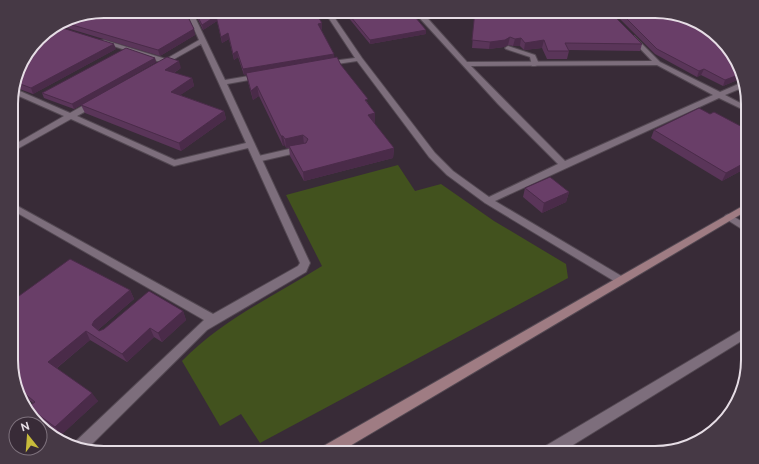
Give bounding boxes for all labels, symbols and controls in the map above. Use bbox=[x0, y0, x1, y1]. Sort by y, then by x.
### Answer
north arrow bbox=[8, 416, 48, 456]
text: N bbox=[19, 419, 31, 434]

